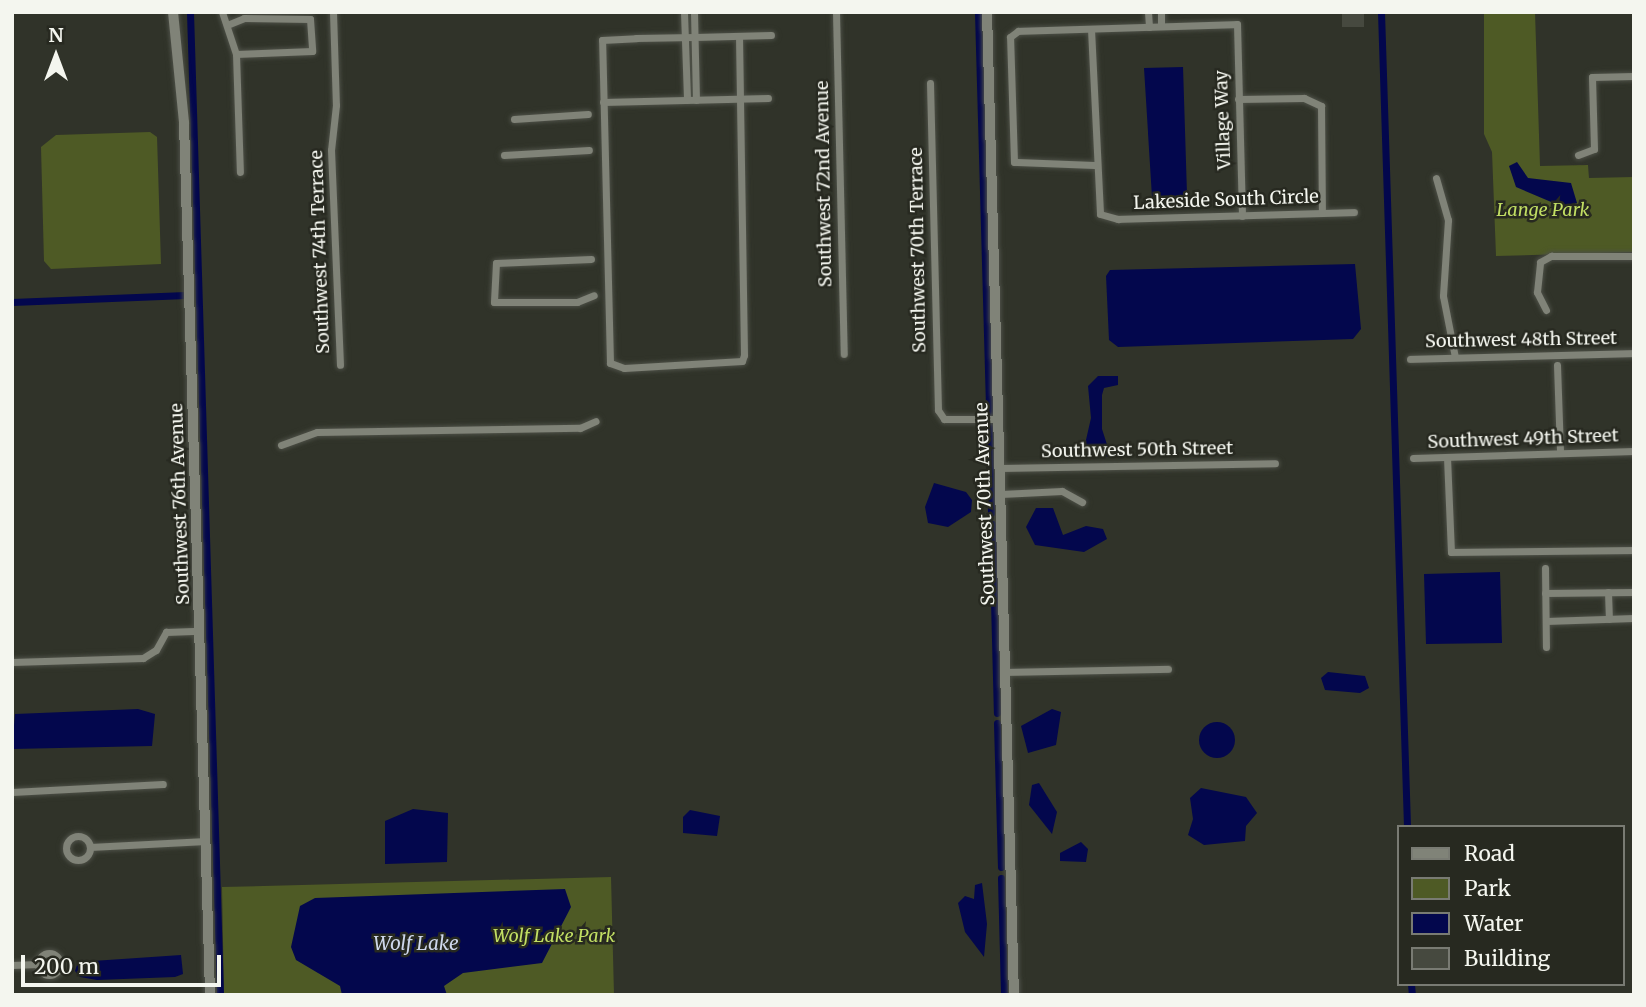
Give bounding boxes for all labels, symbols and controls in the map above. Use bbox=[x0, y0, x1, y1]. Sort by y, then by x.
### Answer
north arrow bbox=[21, 21, 91, 91]
text: N bbox=[48, 23, 64, 47]
street label: Village Way bbox=[1210, 70, 1236, 170]
street label: Southwest 72nd Avenue bbox=[811, 81, 837, 287]
street label: Southwest 70th Terrace bbox=[905, 147, 931, 353]
street label: Southwest 74th Terrace bbox=[306, 150, 334, 354]
street label: Lakeside South Circle bbox=[1133, 186, 1319, 214]
park label: Lange Park bbox=[1497, 199, 1589, 221]
street label: Southwest 48th Street bbox=[1425, 328, 1617, 352]
street label: Southwest 70th Avenue bbox=[971, 402, 999, 606]
street label: Southwest 76th Avenue bbox=[166, 403, 194, 605]
street label: Southwest 49th Street bbox=[1427, 425, 1619, 453]
street label: Southwest 50th Street bbox=[1041, 438, 1233, 462]
legend bbox=[1398, 825, 1625, 986]
text: Road bbox=[1464, 840, 1515, 867]
text: Park bbox=[1464, 875, 1511, 902]
text: Water bbox=[1464, 910, 1523, 937]
park label: Wolf Lake Park bbox=[493, 925, 615, 947]
water label: Wolf Lake bbox=[373, 933, 459, 955]
scale bar bbox=[24, 940, 224, 984]
text: Building bbox=[1464, 945, 1550, 972]
text: 200 m bbox=[34, 953, 99, 980]

